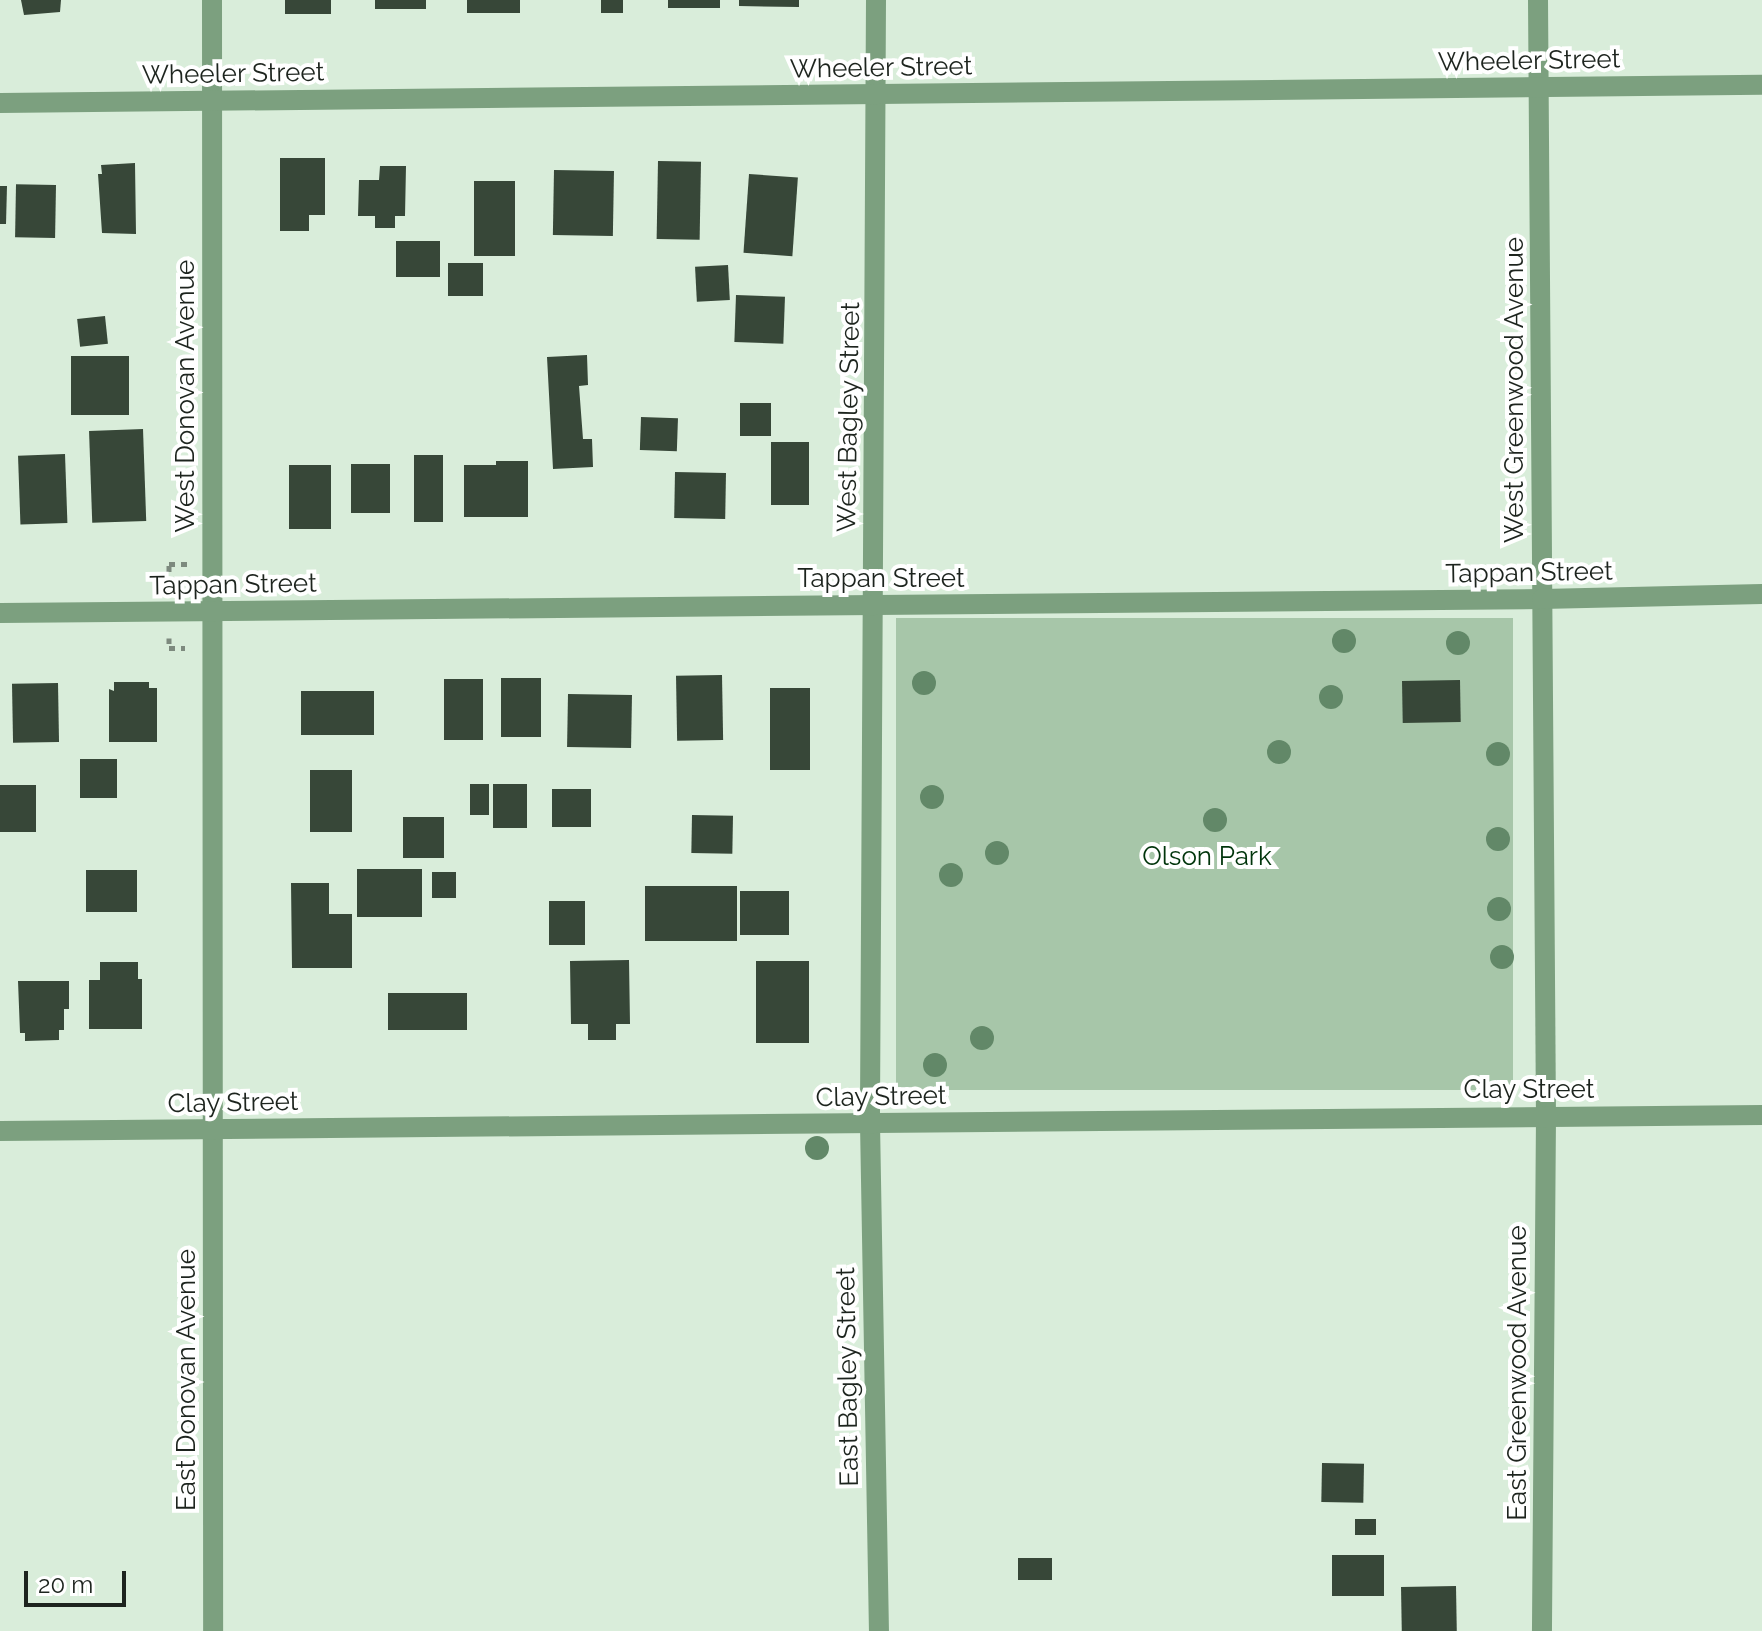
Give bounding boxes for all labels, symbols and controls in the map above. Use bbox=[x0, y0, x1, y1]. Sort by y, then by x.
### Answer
street label: Wheeler Street bbox=[1437, 44, 1621, 78]
street label: Wheeler Street bbox=[789, 51, 973, 85]
street label: Wheeler Street bbox=[141, 57, 325, 91]
street label: West Greenwood Avenue bbox=[1499, 237, 1531, 543]
street label: West Donovan Avenue bbox=[170, 259, 202, 533]
street label: West Bagley Street bbox=[831, 301, 867, 533]
street label: Tappan Street bbox=[1445, 556, 1613, 590]
street label: Tappan Street bbox=[797, 563, 965, 595]
street label: Tappan Street bbox=[149, 568, 317, 602]
park label: Olson Park bbox=[1142, 841, 1272, 873]
street label: Clay Street bbox=[1463, 1074, 1595, 1106]
street label: Clay Street bbox=[815, 1080, 947, 1114]
street label: Clay Street bbox=[167, 1086, 299, 1120]
street label: East Greenwood Avenue bbox=[1502, 1225, 1534, 1521]
street label: East Donovan Avenue bbox=[171, 1249, 203, 1511]
street label: East Bagley Street bbox=[830, 1267, 866, 1487]
scale bar bbox=[28, 1555, 130, 1605]
text: 20 m bbox=[38, 1570, 93, 1599]

